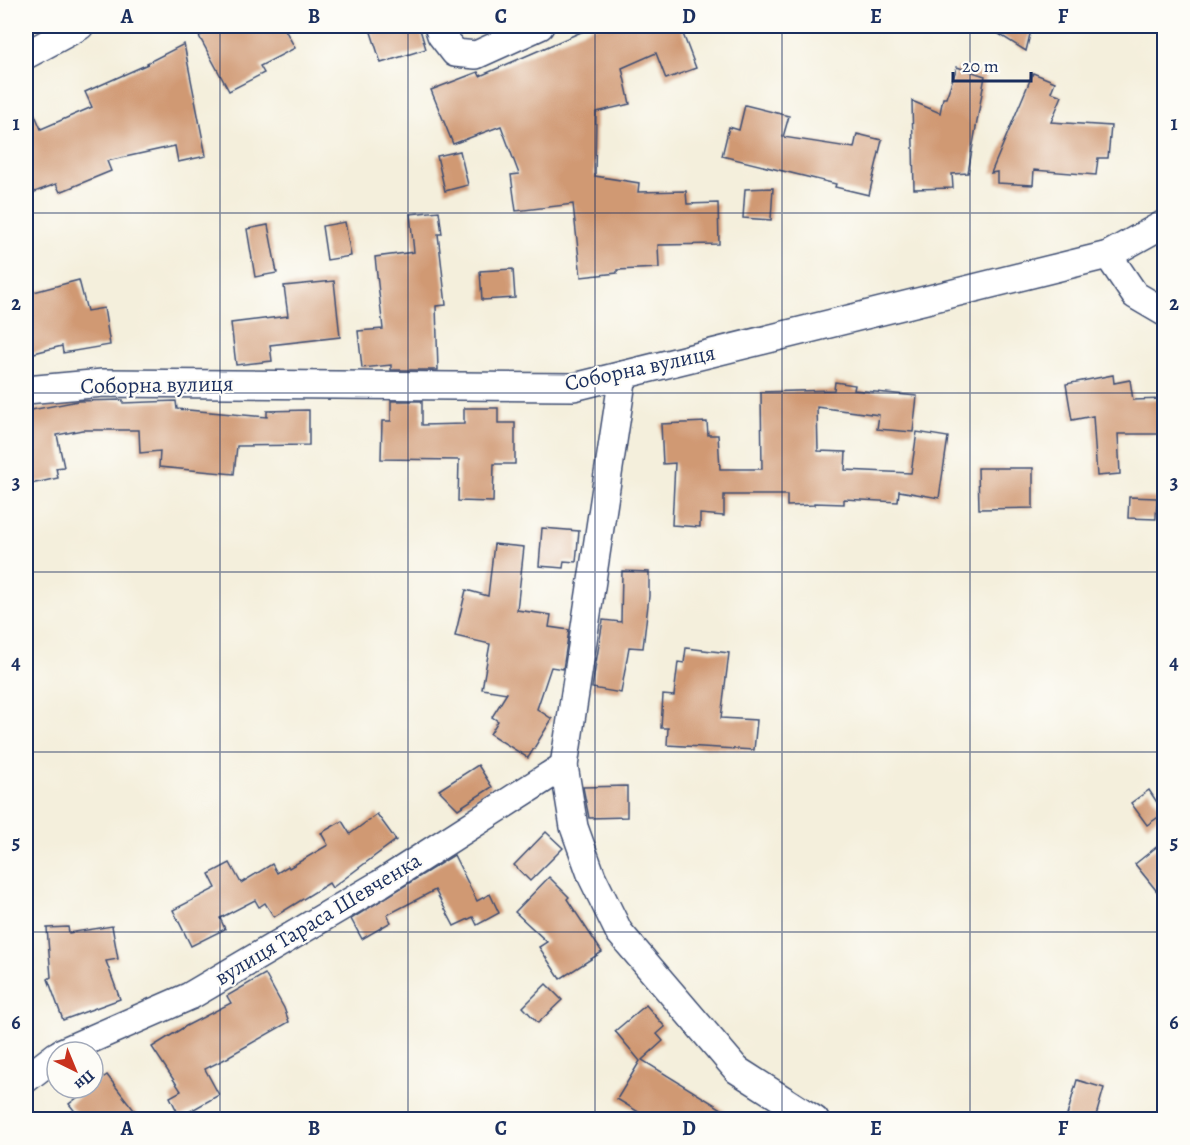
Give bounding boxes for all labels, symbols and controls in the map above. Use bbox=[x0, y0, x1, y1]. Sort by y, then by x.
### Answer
text: A bbox=[120, 3, 134, 30]
text: B bbox=[308, 3, 320, 30]
text: C bbox=[495, 3, 507, 30]
text: D bbox=[682, 3, 696, 30]
text: E bbox=[870, 3, 882, 30]
text: F bbox=[1058, 3, 1069, 30]
scale bar bbox=[953, 45, 1031, 83]
text: 20 m bbox=[962, 54, 999, 78]
text: 1 bbox=[12, 110, 20, 137]
text: 1 bbox=[1170, 110, 1178, 137]
text: 2 bbox=[11, 290, 21, 317]
text: 2 bbox=[1169, 290, 1179, 317]
street label: Соборна вулиця bbox=[562, 337, 718, 399]
street label: Соборна вулиця bbox=[80, 369, 234, 401]
text: 3 bbox=[12, 469, 20, 496]
text: 3 bbox=[1170, 469, 1178, 496]
text: 4 bbox=[11, 649, 21, 676]
text: 4 bbox=[1169, 649, 1179, 676]
text: 5 bbox=[12, 829, 20, 856]
text: 5 bbox=[1170, 829, 1178, 856]
street label: вулиця Тараса Шевченка bbox=[209, 845, 428, 993]
text: 6 bbox=[11, 1009, 21, 1036]
text: 6 bbox=[1169, 1009, 1179, 1036]
north arrow bbox=[45, 1040, 105, 1100]
text: Пн bbox=[69, 1065, 100, 1095]
text: A bbox=[120, 1115, 134, 1142]
text: B bbox=[308, 1115, 320, 1142]
text: C bbox=[495, 1115, 507, 1142]
text: D bbox=[682, 1115, 696, 1142]
text: E bbox=[870, 1115, 882, 1142]
text: F bbox=[1058, 1115, 1069, 1142]

